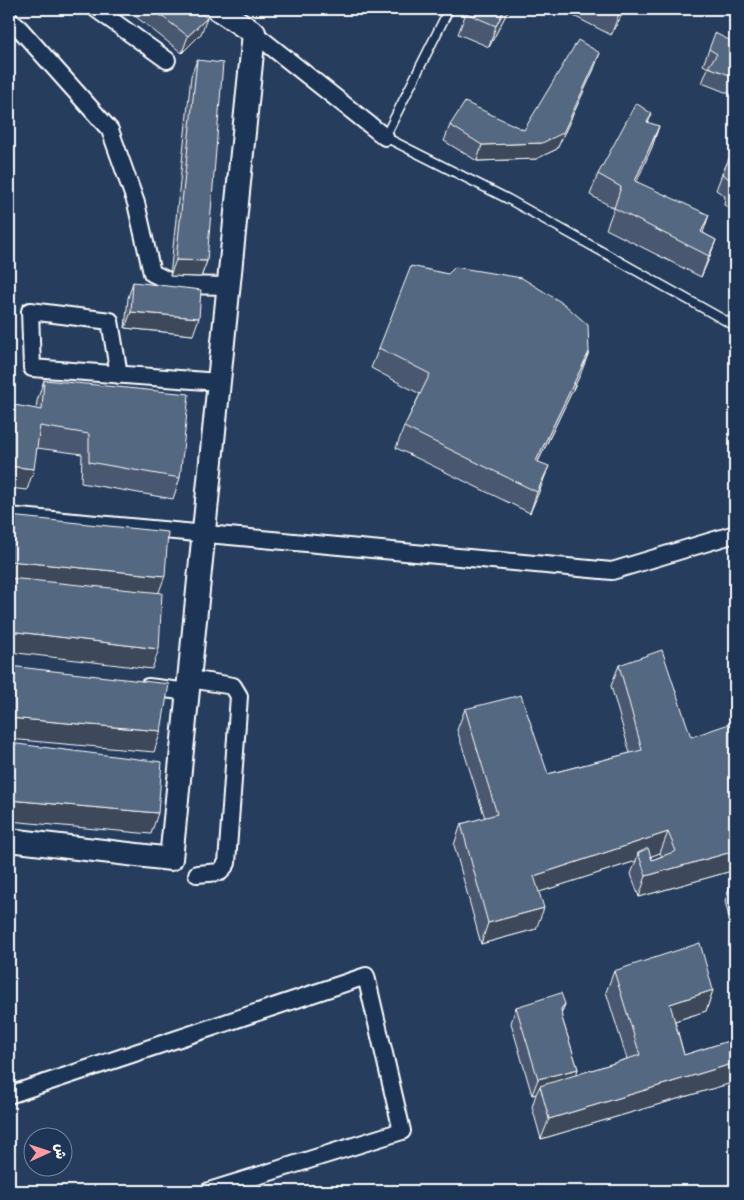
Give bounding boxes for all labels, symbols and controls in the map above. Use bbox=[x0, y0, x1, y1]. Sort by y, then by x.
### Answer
north arrow bbox=[22, 1128, 72, 1178]
text: ش bbox=[52, 1143, 70, 1159]

